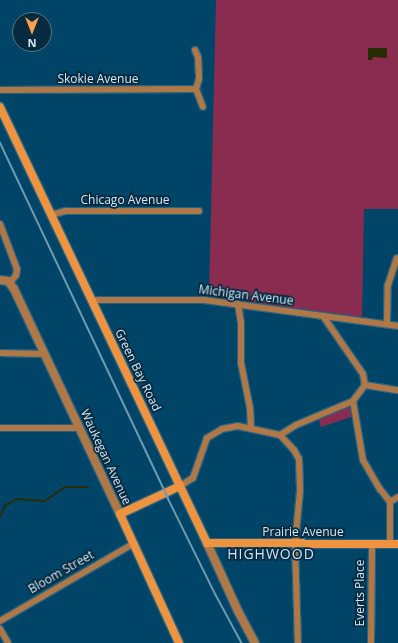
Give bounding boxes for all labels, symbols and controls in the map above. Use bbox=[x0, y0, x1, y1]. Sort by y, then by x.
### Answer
north arrow bbox=[12, 12, 52, 52]
text: N bbox=[28, 36, 36, 51]
street label: Skokie Avenue bbox=[57, 72, 139, 86]
street label: Chicago Avenue bbox=[81, 193, 169, 207]
street label: Michigan Avenue bbox=[198, 282, 294, 308]
street label: Green Bay Road bbox=[112, 327, 164, 413]
street label: Waukegan Avenue bbox=[78, 407, 134, 507]
street label: Prairie Avenue bbox=[262, 525, 344, 539]
district label: HIGHWOOD bbox=[227, 546, 315, 562]
street label: Bloom Street bbox=[26, 548, 96, 596]
street label: Everts Place bbox=[353, 560, 367, 626]

